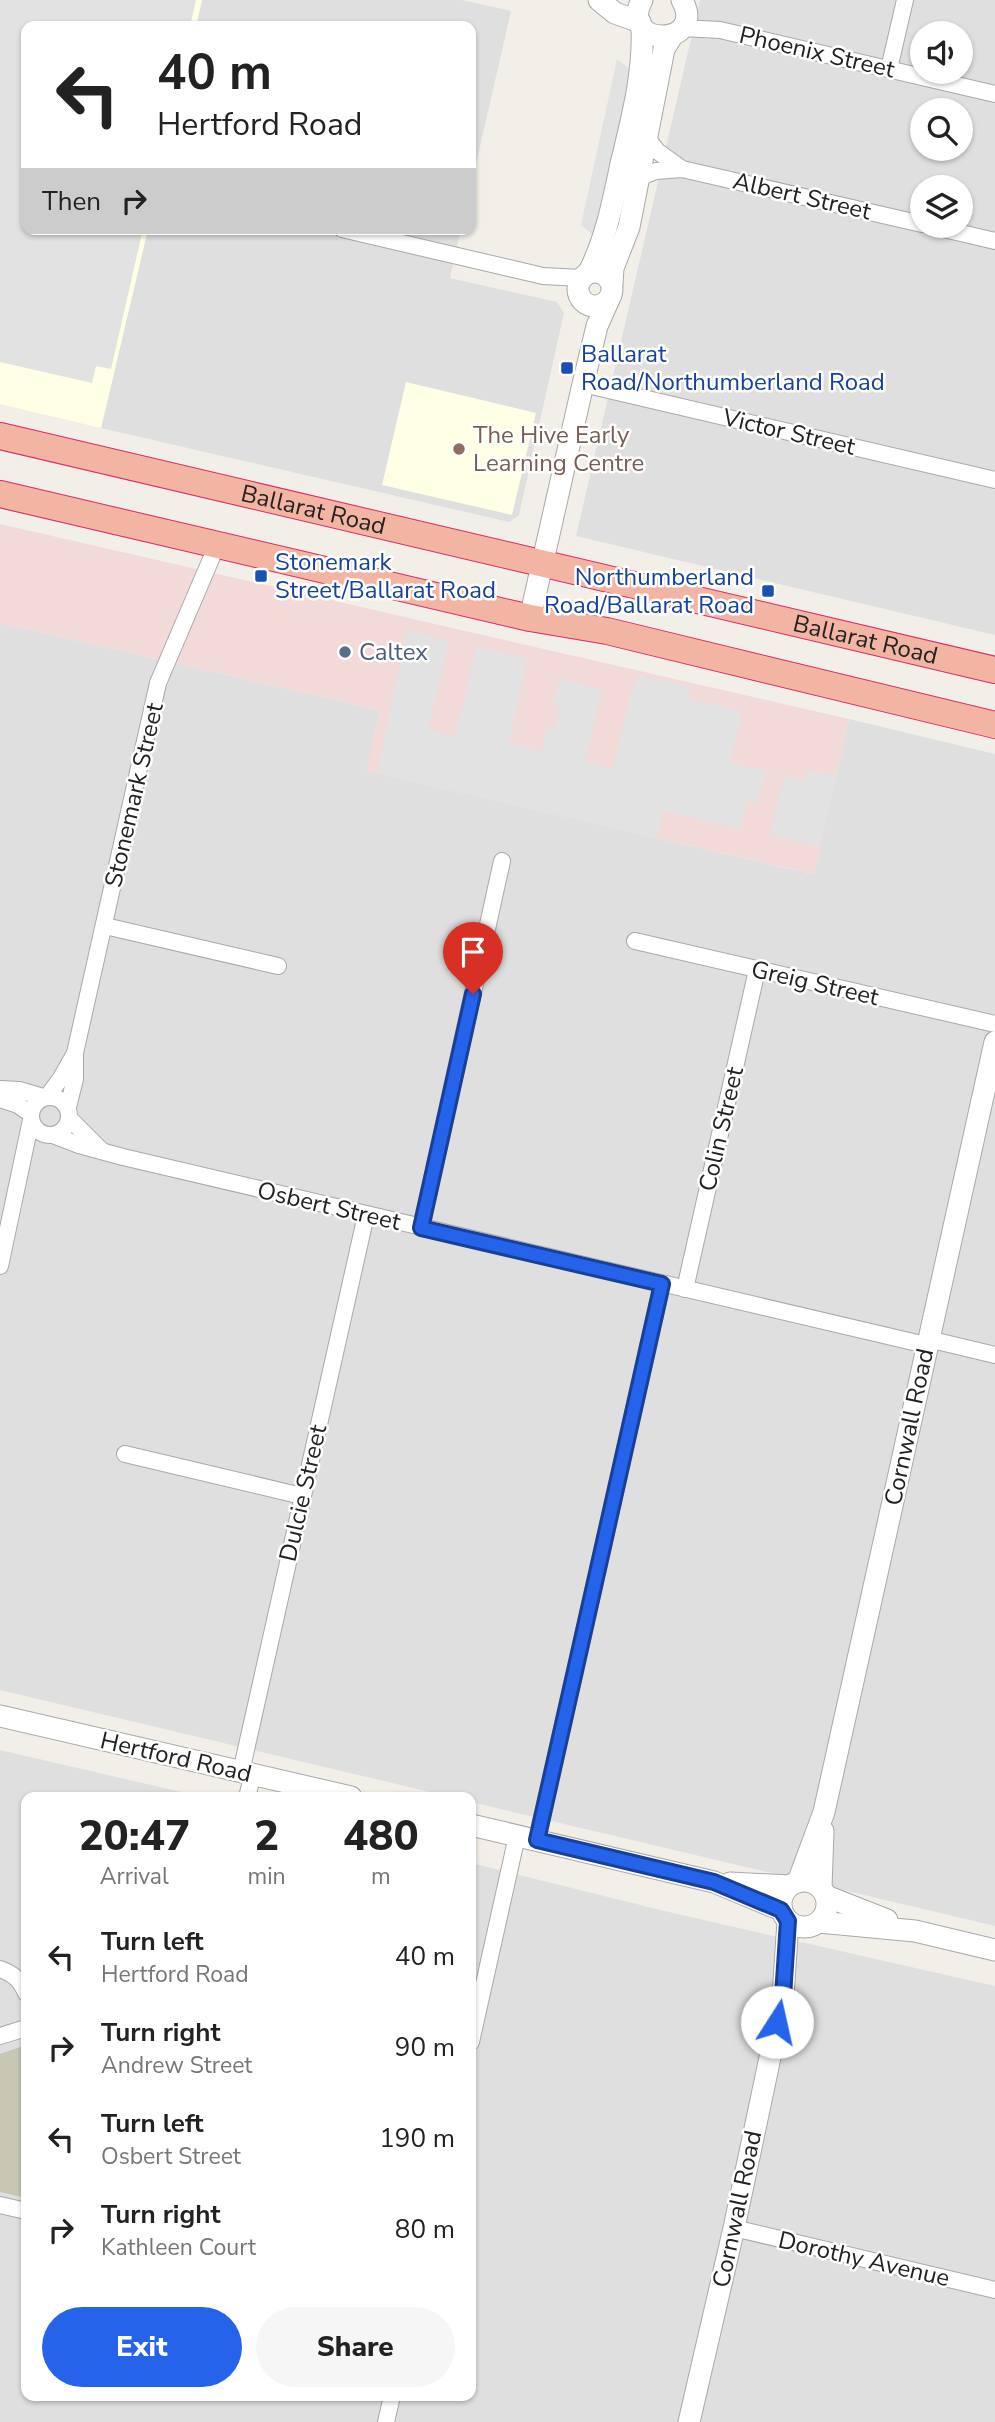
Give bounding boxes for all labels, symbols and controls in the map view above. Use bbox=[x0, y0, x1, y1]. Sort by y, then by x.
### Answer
street label: Phoenix Street bbox=[736, 19, 898, 86]
map controls bbox=[910, 21, 973, 238]
button: sound bbox=[910, 21, 973, 84]
text: 40 m bbox=[157, 39, 272, 106]
icon: left bbox=[42, 49, 133, 140]
button: search bbox=[910, 98, 973, 161]
text: Hertford Road bbox=[157, 103, 363, 146]
street label: Albert Street bbox=[730, 165, 875, 228]
button: layers bbox=[910, 175, 973, 238]
icon: right bbox=[115, 182, 153, 220]
text: Then bbox=[42, 184, 101, 219]
place label: Ballarat Road/Northumberland Road bbox=[581, 338, 885, 398]
marker: Ballarat Road/Northumberland Road bbox=[559, 360, 575, 376]
street label: Victor Street bbox=[719, 401, 859, 463]
place label: The Hive Early Learning Centre bbox=[473, 419, 644, 479]
marker: The Hive Early Learning Centre bbox=[451, 441, 467, 457]
street label: Ballarat Road bbox=[238, 477, 389, 542]
place label: Stonemark Street/Ballarat Road bbox=[275, 546, 496, 606]
place label: Northumberland Road/Ballarat Road bbox=[544, 561, 754, 621]
marker: Stonemark Street/Ballarat Road bbox=[253, 568, 269, 584]
marker: Northumberland Road/Ballarat Road bbox=[760, 583, 776, 599]
street label: Ballarat Road bbox=[790, 607, 941, 672]
place label: Caltex bbox=[359, 636, 428, 668]
marker: Caltex bbox=[337, 644, 353, 660]
street label: Stonemark Street bbox=[97, 699, 171, 890]
pin bbox=[443, 922, 503, 994]
icon: arrive bbox=[454, 933, 492, 971]
street label: Greig Street bbox=[748, 953, 882, 1013]
street label: Colin Street bbox=[691, 1063, 751, 1194]
street label: Osbert Street bbox=[254, 1174, 404, 1238]
street label: Cornwall Road bbox=[877, 1346, 941, 1508]
street label: Dulcie Street bbox=[272, 1421, 334, 1564]
street label: Hertford Road bbox=[97, 1724, 255, 1790]
text: 20:47 bbox=[78, 1808, 190, 1865]
text: 2 bbox=[254, 1808, 279, 1865]
text: 480 bbox=[343, 1808, 419, 1865]
text: Arrival bbox=[100, 1861, 169, 1892]
text: min bbox=[248, 1861, 286, 1892]
text: m bbox=[371, 1861, 391, 1892]
text: Turn left bbox=[101, 1924, 204, 1959]
icon: left bbox=[42, 1938, 80, 1976]
text: 40 m bbox=[395, 1939, 455, 1974]
text: Hertford Road bbox=[101, 1959, 249, 1990]
position arrow bbox=[740, 1985, 814, 2059]
text: Turn right bbox=[101, 2015, 220, 2050]
icon: right bbox=[42, 2029, 80, 2067]
text: 90 m bbox=[395, 2030, 455, 2065]
text: Andrew Street bbox=[101, 2050, 252, 2081]
text: Turn left bbox=[101, 2106, 204, 2141]
icon: left bbox=[42, 2120, 80, 2158]
text: 190 m bbox=[379, 2121, 455, 2156]
street label: Cornwall Road bbox=[705, 2128, 769, 2290]
text: Osbert Street bbox=[101, 2141, 241, 2172]
text: Turn right bbox=[101, 2197, 220, 2232]
icon: right bbox=[42, 2211, 80, 2249]
text: 80 m bbox=[395, 2212, 455, 2247]
street label: Dorothy Avenue bbox=[775, 2224, 953, 2294]
text: Kathleen Court bbox=[101, 2232, 256, 2263]
button: Exit bbox=[42, 2307, 242, 2387]
button: Share bbox=[256, 2307, 455, 2387]

